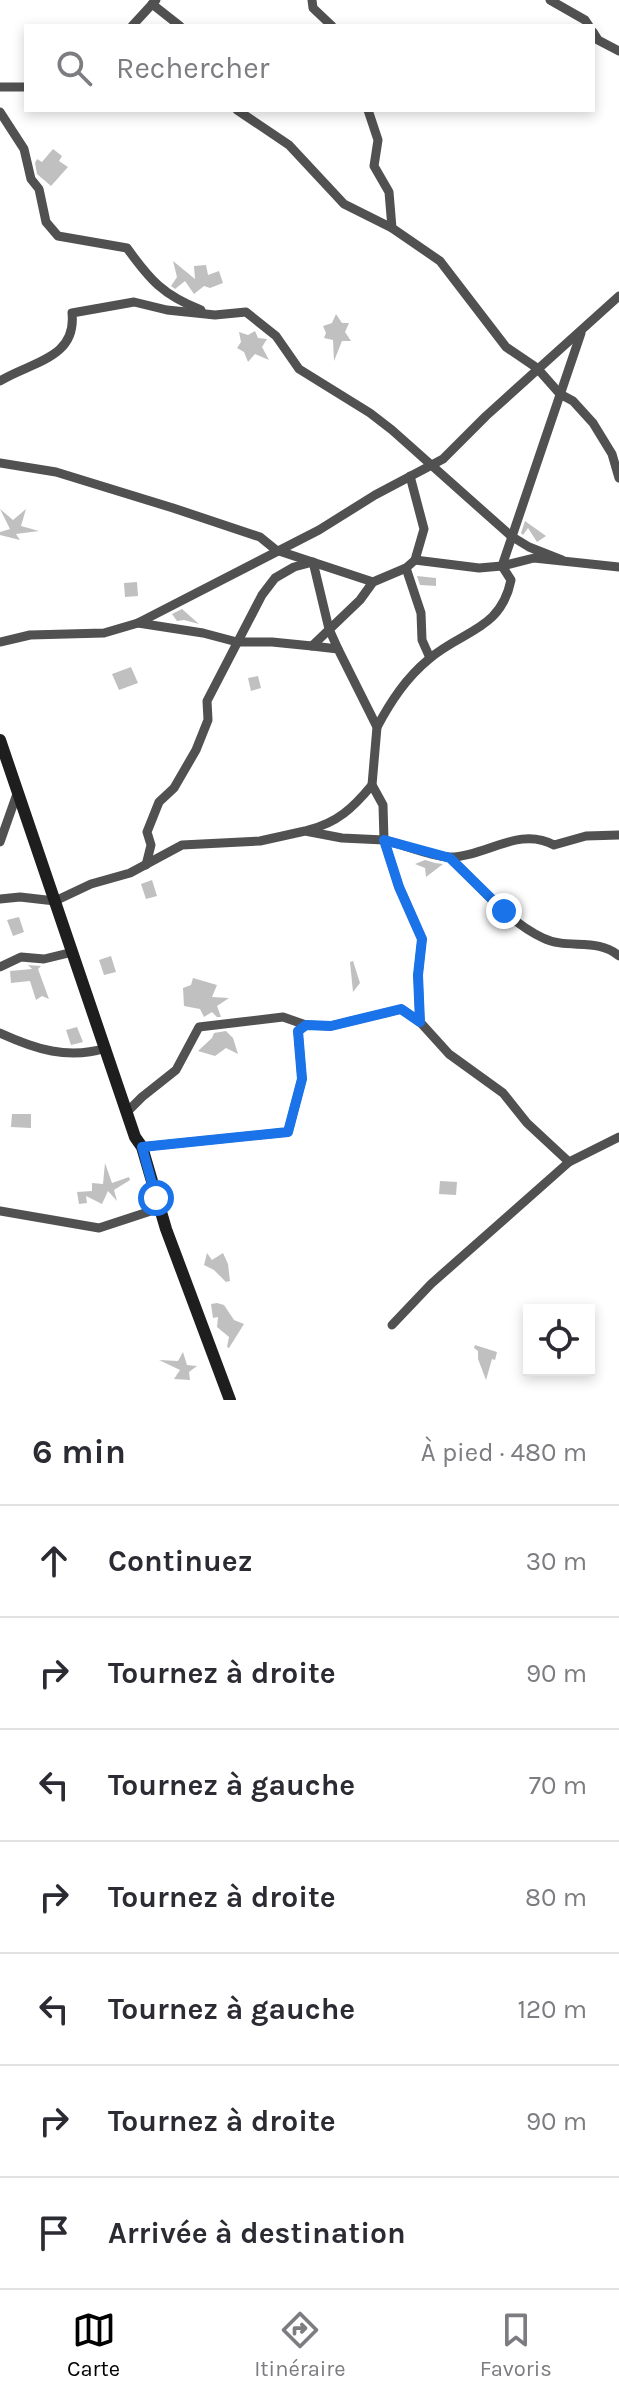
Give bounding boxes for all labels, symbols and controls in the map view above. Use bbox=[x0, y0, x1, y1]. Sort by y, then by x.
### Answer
search box bbox=[24, 24, 595, 112]
icon: search bbox=[52, 46, 96, 90]
text: Rechercher bbox=[116, 50, 269, 86]
route end bbox=[486, 893, 522, 929]
route start bbox=[138, 1180, 174, 1216]
map controls bbox=[523, 1304, 595, 1376]
button: locate bbox=[523, 1304, 595, 1376]
text: 6 min bbox=[32, 1432, 126, 1472]
text: À pied · 480 m bbox=[421, 1437, 587, 1468]
icon: ahead bbox=[32, 1539, 76, 1583]
text: Continuez bbox=[108, 1543, 253, 1579]
text: 30 m bbox=[526, 1546, 587, 1577]
icon: right bbox=[32, 1651, 76, 1695]
text: Tournez à droite bbox=[108, 1655, 336, 1691]
text: 90 m bbox=[526, 1658, 587, 1689]
icon: left bbox=[32, 1763, 76, 1807]
text: Tournez à gauche bbox=[108, 1767, 355, 1803]
text: 70 m bbox=[529, 1770, 587, 1801]
icon: right bbox=[32, 1875, 76, 1919]
text: Tournez à droite bbox=[108, 1879, 336, 1915]
text: 80 m bbox=[525, 1882, 587, 1913]
icon: left bbox=[32, 1987, 76, 2031]
text: Tournez à gauche bbox=[108, 1991, 355, 2027]
text: 120 m bbox=[517, 1994, 587, 2025]
icon: right bbox=[32, 2099, 76, 2143]
text: Tournez à droite bbox=[108, 2103, 336, 2139]
text: 90 m bbox=[526, 2106, 587, 2137]
icon: arrive bbox=[32, 2211, 76, 2255]
text: Arrivée à destination bbox=[108, 2215, 406, 2251]
tab: Carte bbox=[67, 2308, 120, 2382]
tab: Itinéraire bbox=[254, 2308, 346, 2382]
tab: Favoris bbox=[480, 2308, 552, 2382]

